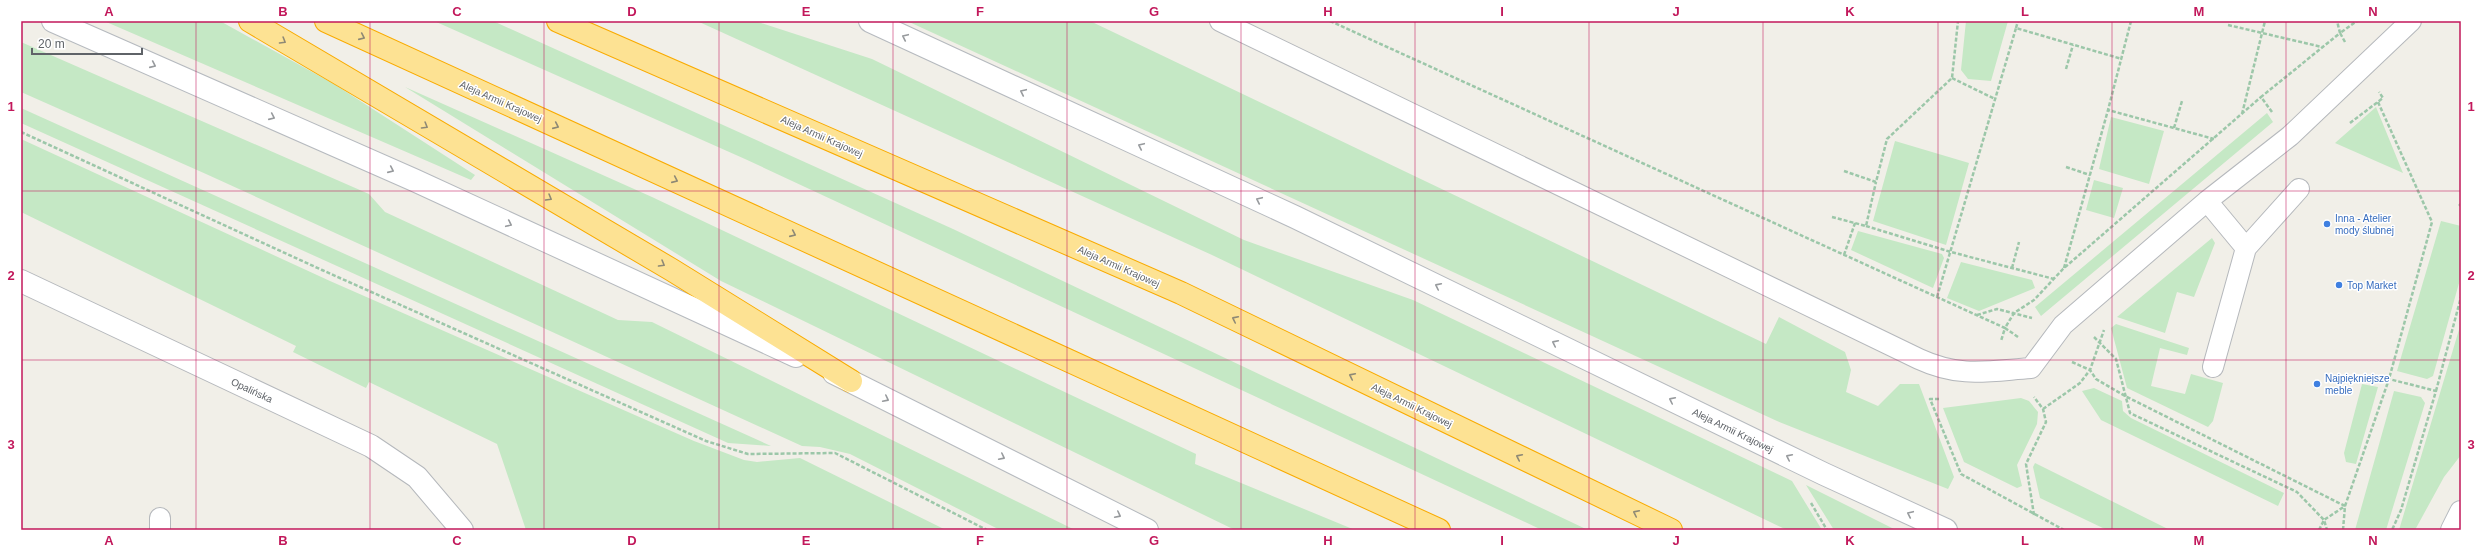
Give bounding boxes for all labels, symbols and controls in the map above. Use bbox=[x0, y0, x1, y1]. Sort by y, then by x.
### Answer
text: A bbox=[104, 4, 114, 19]
text: B bbox=[278, 4, 288, 19]
text: C bbox=[452, 4, 462, 19]
text: D bbox=[627, 4, 637, 19]
text: E bbox=[802, 4, 811, 19]
text: F bbox=[976, 4, 984, 19]
text: G bbox=[1149, 4, 1159, 19]
text: H bbox=[1323, 4, 1333, 19]
text: I bbox=[1500, 4, 1504, 19]
text: J bbox=[1672, 4, 1680, 19]
text: K bbox=[1845, 4, 1855, 19]
text: L bbox=[2021, 4, 2029, 19]
text: M bbox=[2194, 4, 2204, 19]
text: N bbox=[2368, 4, 2378, 19]
scale bar bbox=[32, 30, 142, 56]
one-way arrow bbox=[357, 32, 365, 40]
one-way arrow bbox=[902, 34, 909, 42]
one-way arrow bbox=[279, 36, 286, 44]
text: 20 m bbox=[38, 37, 65, 51]
one-way arrow bbox=[148, 60, 156, 68]
street label: Aleja Armii Krajowej bbox=[458, 78, 543, 124]
one-way arrow bbox=[1020, 88, 1027, 96]
text: 1 bbox=[7, 99, 15, 114]
text: 1 bbox=[2467, 99, 2475, 114]
one-way arrow bbox=[267, 112, 275, 120]
street label: Aleja Armii Krajowej bbox=[779, 113, 864, 159]
one-way arrow bbox=[421, 121, 428, 128]
one-way arrow bbox=[552, 121, 560, 129]
one-way arrow bbox=[1138, 143, 1146, 151]
one-way arrow bbox=[387, 165, 394, 173]
one-way arrow bbox=[670, 175, 678, 183]
one-way arrow bbox=[545, 194, 552, 201]
one-way arrow bbox=[1256, 197, 1263, 205]
place label: Inna - Atelier mody ślubnej bbox=[2335, 213, 2394, 236]
one-way arrow bbox=[505, 219, 512, 227]
marker: Inna - Atelier mody ślubnej bbox=[2322, 219, 2332, 229]
one-way arrow bbox=[789, 229, 796, 237]
street label: Aleja Armii Krajowej bbox=[1076, 243, 1161, 289]
one-way arrow bbox=[658, 259, 665, 266]
text: 2 bbox=[7, 268, 15, 283]
text: 2 bbox=[2467, 268, 2475, 283]
marker: Top Market bbox=[2334, 280, 2344, 290]
place label: Top Market bbox=[2347, 280, 2397, 291]
one-way arrow bbox=[1435, 284, 1442, 291]
one-way arrow bbox=[1231, 316, 1239, 324]
one-way arrow bbox=[1552, 340, 1559, 348]
one-way arrow bbox=[1348, 373, 1356, 381]
place label: Najpiękniejsze meble bbox=[2325, 373, 2390, 396]
street label: Opalińska bbox=[229, 376, 275, 405]
marker: Najpiękniejsze meble bbox=[2312, 379, 2322, 389]
street label: Aleja Armii Krajowej bbox=[1370, 381, 1454, 430]
one-way arrow bbox=[882, 394, 889, 401]
one-way arrow bbox=[1669, 397, 1676, 405]
street label: Aleja Armii Krajowej bbox=[1691, 406, 1775, 455]
text: 3 bbox=[7, 437, 15, 452]
text: 3 bbox=[2467, 437, 2475, 452]
one-way arrow bbox=[998, 452, 1006, 460]
one-way arrow bbox=[1516, 454, 1523, 461]
one-way arrow bbox=[1786, 454, 1793, 462]
one-way arrow bbox=[1633, 510, 1640, 518]
one-way arrow bbox=[1114, 511, 1122, 518]
one-way arrow bbox=[1907, 511, 1915, 519]
text: A bbox=[104, 533, 114, 548]
text: B bbox=[278, 533, 288, 548]
text: C bbox=[452, 533, 462, 548]
text: D bbox=[627, 533, 637, 548]
text: E bbox=[802, 533, 811, 548]
text: F bbox=[976, 533, 984, 548]
text: G bbox=[1149, 533, 1159, 548]
text: H bbox=[1323, 533, 1333, 548]
text: I bbox=[1500, 533, 1504, 548]
text: J bbox=[1672, 533, 1680, 548]
text: K bbox=[1845, 533, 1855, 548]
text: L bbox=[2021, 533, 2029, 548]
text: M bbox=[2194, 533, 2204, 548]
text: N bbox=[2368, 533, 2378, 548]

